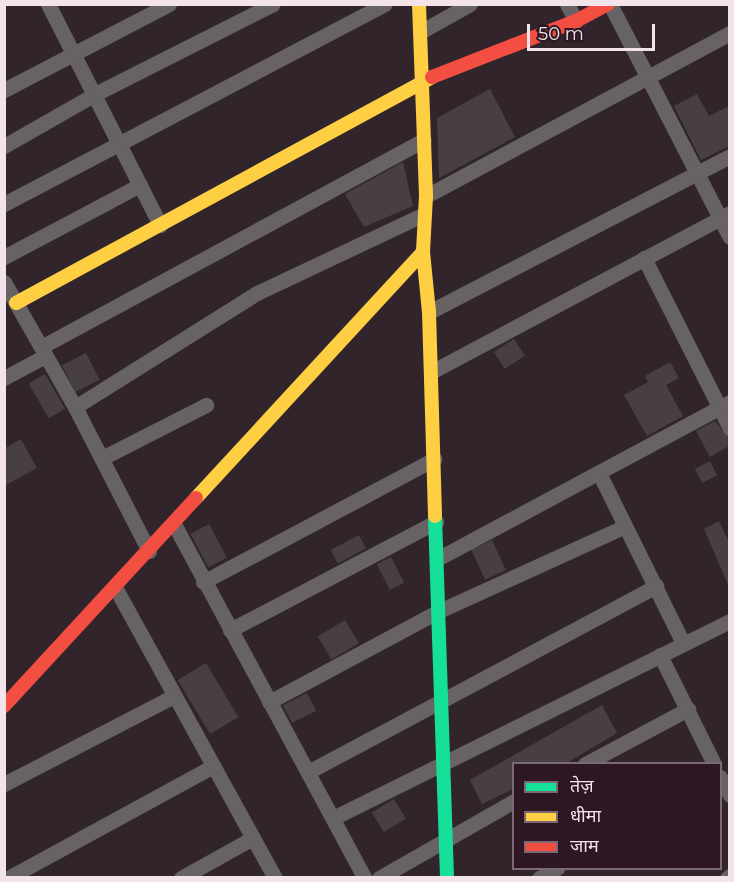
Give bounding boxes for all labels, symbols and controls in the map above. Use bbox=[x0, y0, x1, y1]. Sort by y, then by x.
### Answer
scale bar bbox=[530, 12, 658, 50]
text: 50 m bbox=[538, 23, 584, 45]
legend bbox=[512, 762, 722, 870]
text: तेज़ bbox=[570, 775, 594, 797]
text: धीमा bbox=[570, 805, 601, 827]
text: जाम bbox=[570, 835, 599, 857]

